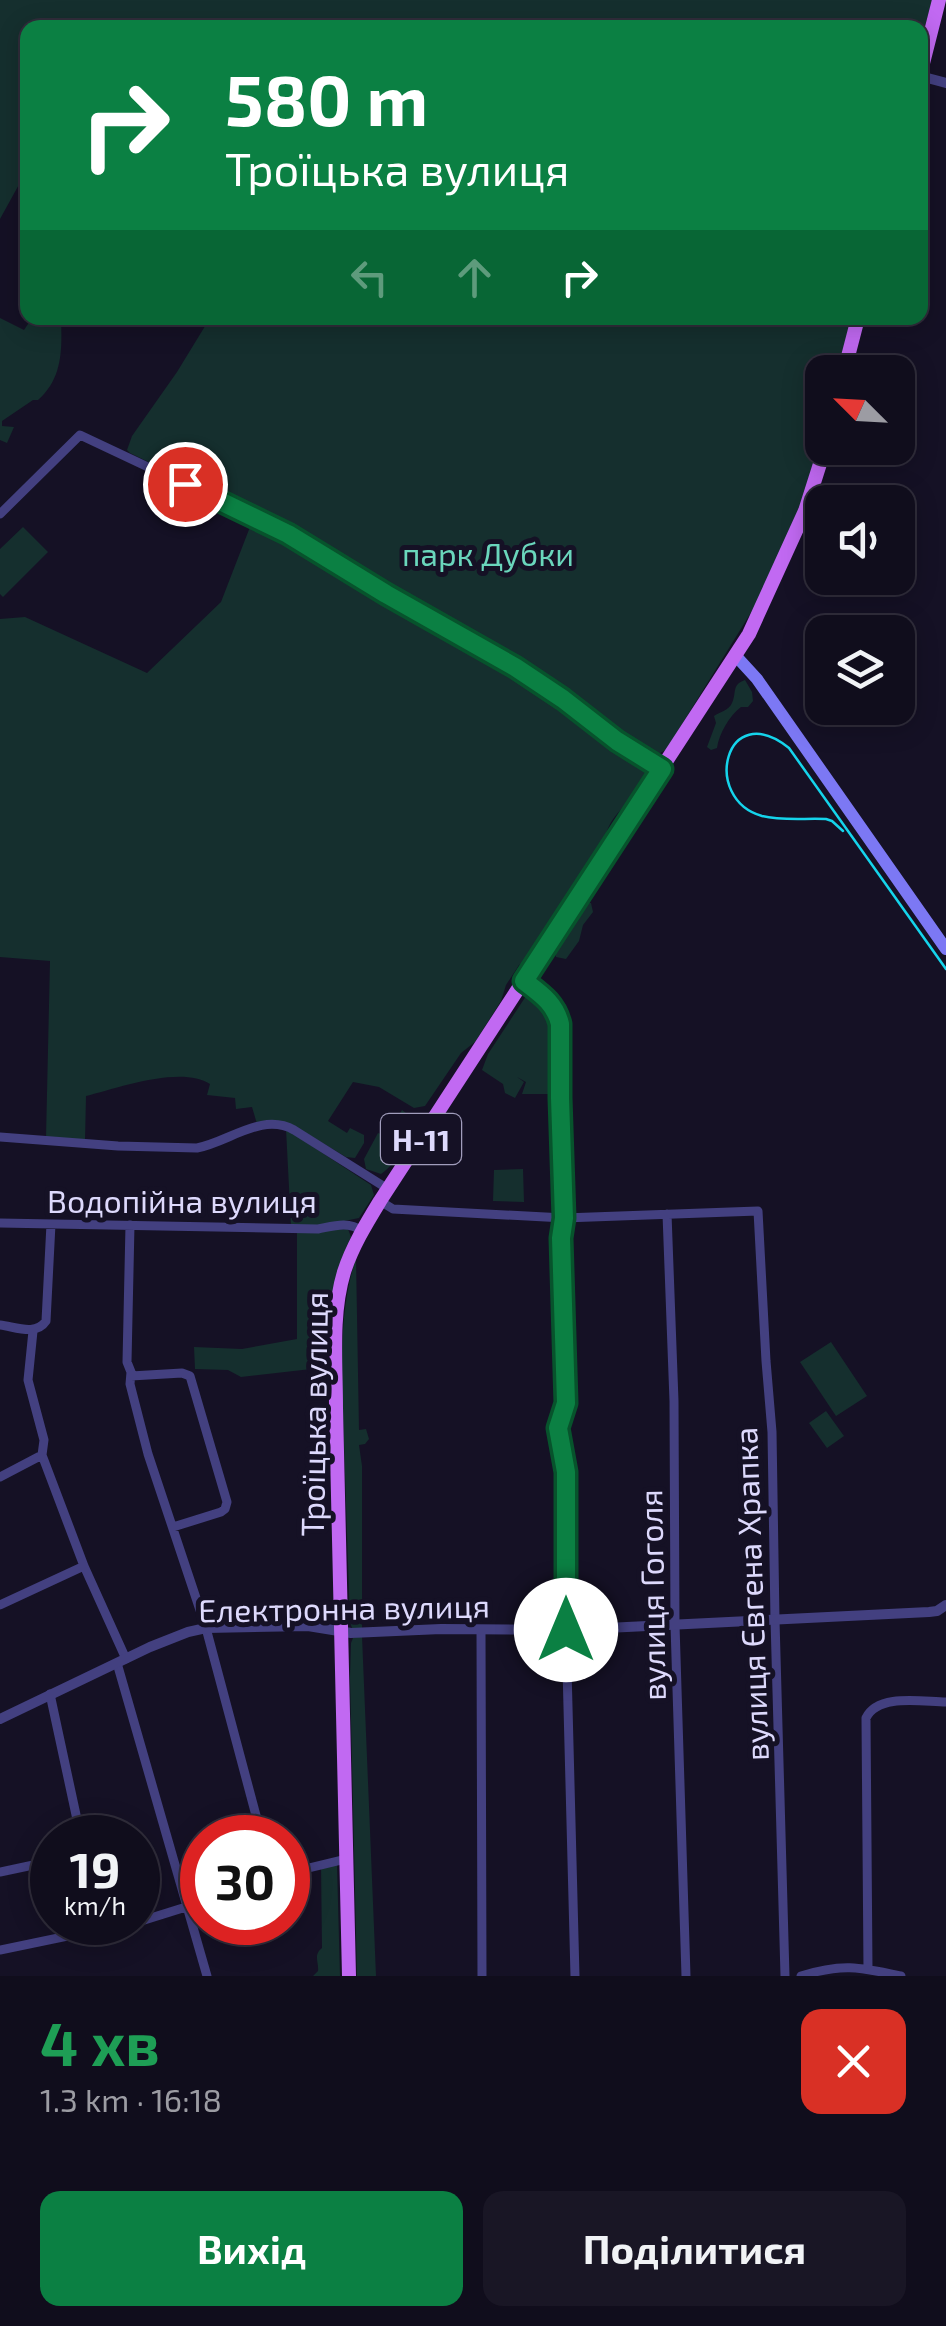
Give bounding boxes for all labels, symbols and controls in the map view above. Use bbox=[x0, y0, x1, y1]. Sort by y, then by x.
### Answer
text: 580 m bbox=[225, 56, 428, 140]
icon: right bbox=[60, 60, 190, 190]
text: Троїцька вулиця bbox=[225, 141, 569, 195]
icon: left bbox=[342, 250, 397, 305]
icon: ahead bbox=[447, 250, 502, 305]
icon: right bbox=[552, 250, 607, 305]
north arrow bbox=[805, 355, 915, 465]
map controls bbox=[805, 355, 915, 725]
pin bbox=[143, 442, 228, 527]
icon: arrive bbox=[158, 457, 213, 512]
button: sound bbox=[805, 485, 915, 595]
park label: парк Дубки bbox=[402, 534, 574, 573]
button: layers bbox=[805, 615, 915, 725]
road number: Н-11 bbox=[381, 1114, 461, 1164]
street label: Водопійна вулиця bbox=[47, 1181, 317, 1220]
street label: Троїцька вулиця bbox=[292, 1291, 335, 1537]
street label: вулиця Євгена Храпка bbox=[725, 1426, 776, 1762]
street label: вулиця Гоголя bbox=[630, 1489, 673, 1701]
position arrow bbox=[514, 1578, 618, 1682]
street label: Електронна вулиця bbox=[198, 1585, 490, 1630]
speed limit sign: 30 bbox=[180, 1815, 310, 1945]
text: 19 bbox=[69, 1838, 121, 1898]
text: km/h bbox=[64, 1890, 126, 1920]
text: 4 хв bbox=[40, 2006, 160, 2078]
button: close bbox=[801, 2009, 906, 2114]
text: 1.3 km · 16:18 bbox=[40, 2080, 222, 2118]
button: Вихід bbox=[40, 2191, 463, 2306]
button: Поділитися bbox=[483, 2191, 906, 2306]

